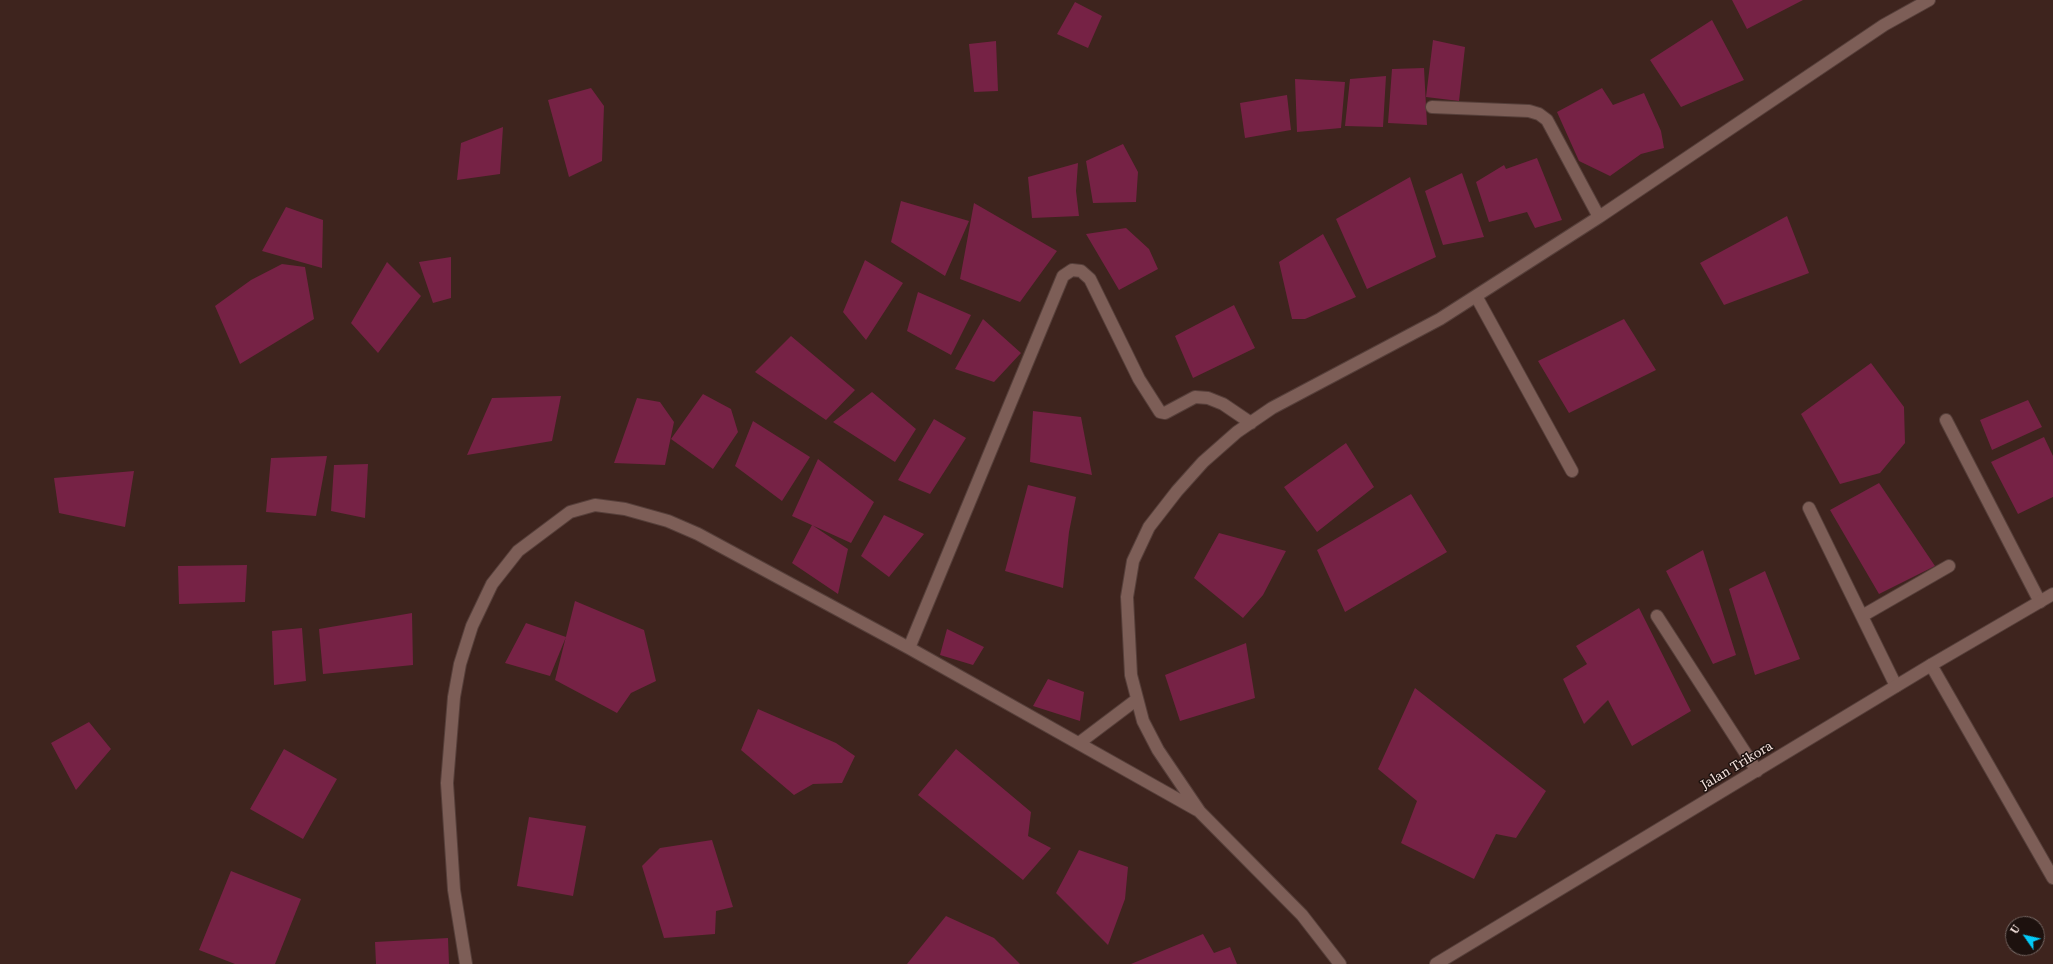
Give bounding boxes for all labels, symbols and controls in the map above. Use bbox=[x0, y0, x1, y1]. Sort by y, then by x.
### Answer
street label: Jalan Trikora bbox=[1698, 738, 1776, 794]
north arrow bbox=[2005, 916, 2045, 956]
text: U bbox=[2007, 922, 2024, 937]

